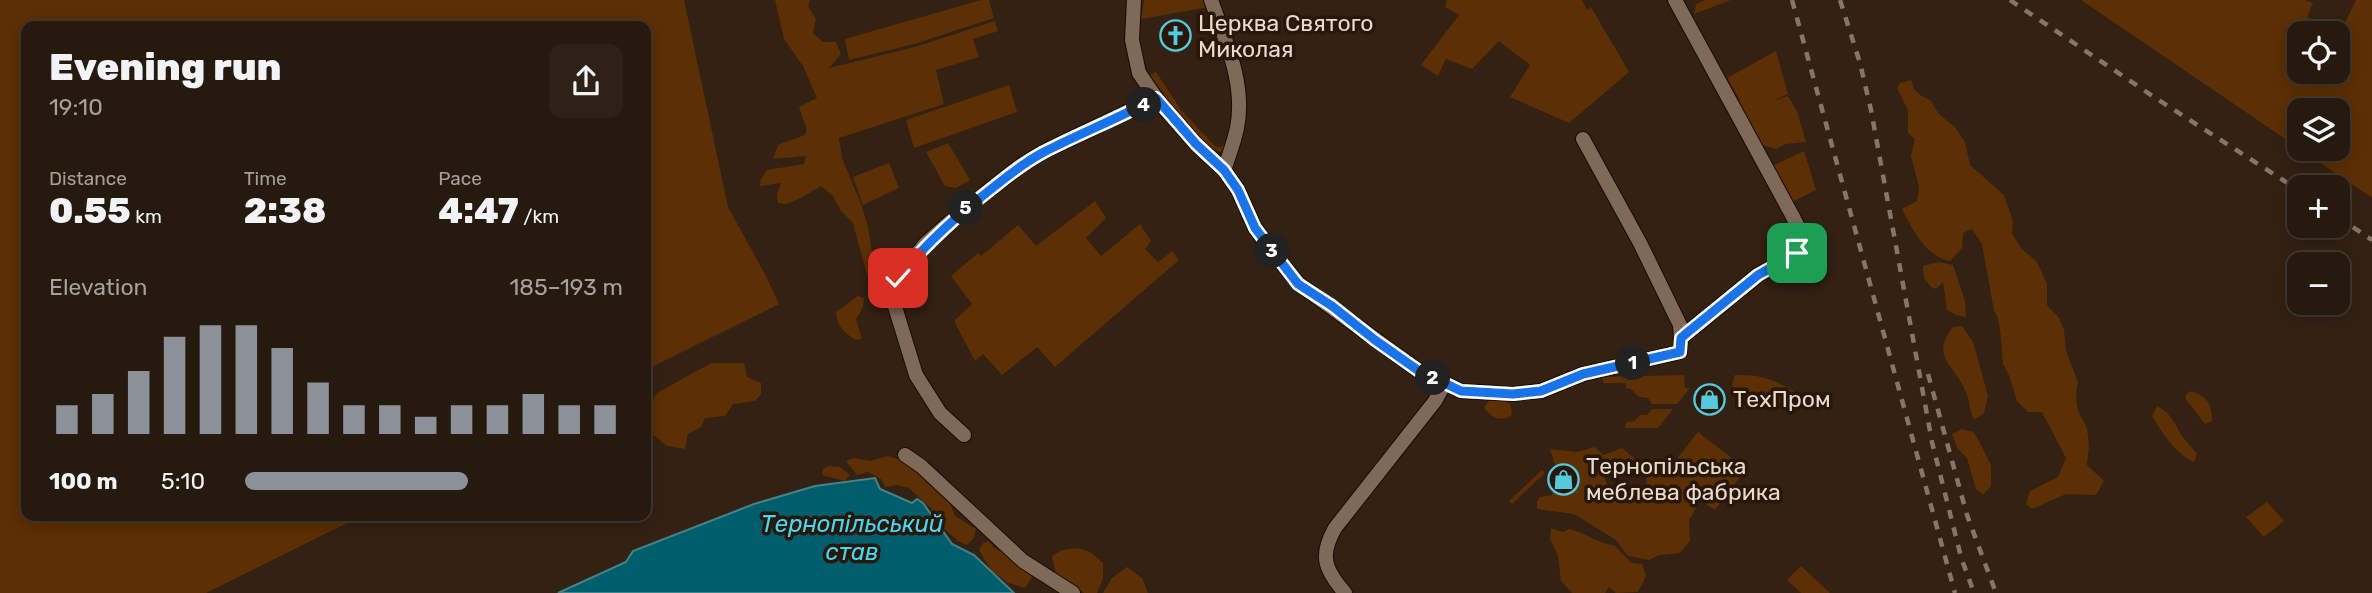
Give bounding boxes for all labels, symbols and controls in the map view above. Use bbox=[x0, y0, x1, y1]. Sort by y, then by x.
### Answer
place label: Церква Святого Миколая bbox=[1198, 9, 1374, 63]
church icon: Церква Святого Миколая bbox=[1158, 19, 1192, 53]
map controls bbox=[2287, 21, 2350, 315]
button: locate bbox=[2287, 21, 2350, 84]
text: Evening run bbox=[49, 44, 282, 90]
button: share bbox=[549, 44, 623, 118]
pin: 4 bbox=[1126, 88, 1162, 122]
text: 19:10 bbox=[49, 93, 103, 121]
text: 4 bbox=[1137, 93, 1150, 116]
button: layers bbox=[2287, 98, 2350, 161]
text: Distance bbox=[49, 167, 127, 190]
text: Time bbox=[244, 167, 287, 190]
text: Pace bbox=[438, 167, 482, 190]
button: + bbox=[2287, 175, 2350, 238]
text: 0.55 bbox=[49, 190, 131, 232]
text: 2:38 bbox=[244, 190, 326, 232]
text: 4:47 bbox=[438, 190, 519, 232]
pin: 5 bbox=[948, 190, 984, 226]
text: 5 bbox=[959, 196, 972, 219]
text: km bbox=[131, 205, 162, 228]
text: /km bbox=[519, 205, 559, 228]
pin bbox=[1767, 223, 1827, 283]
pin: 3 bbox=[1254, 233, 1290, 268]
icon: arrive bbox=[1778, 234, 1816, 272]
text: 3 bbox=[1265, 239, 1278, 262]
pin bbox=[868, 248, 928, 308]
button: − bbox=[2287, 252, 2350, 315]
icon: check bbox=[879, 259, 917, 297]
text: Elevation bbox=[49, 273, 148, 301]
text: 185–193 m bbox=[509, 273, 623, 301]
pin: 1 bbox=[1616, 346, 1650, 380]
text: 1 bbox=[1628, 351, 1637, 374]
pin: 2 bbox=[1416, 360, 1450, 396]
text: 2 bbox=[1426, 366, 1439, 389]
shop icon: ТехПром bbox=[1693, 382, 1727, 416]
place label: ТехПром bbox=[1733, 385, 1831, 413]
place label: Тернопільська меблева фабрика bbox=[1586, 452, 1781, 506]
shop icon: Тернопільська меблева фабрика bbox=[1546, 462, 1580, 496]
text: 100 m bbox=[49, 467, 118, 495]
text: 5:10 bbox=[161, 467, 205, 495]
water label: Тернопільський став bbox=[761, 510, 943, 566]

